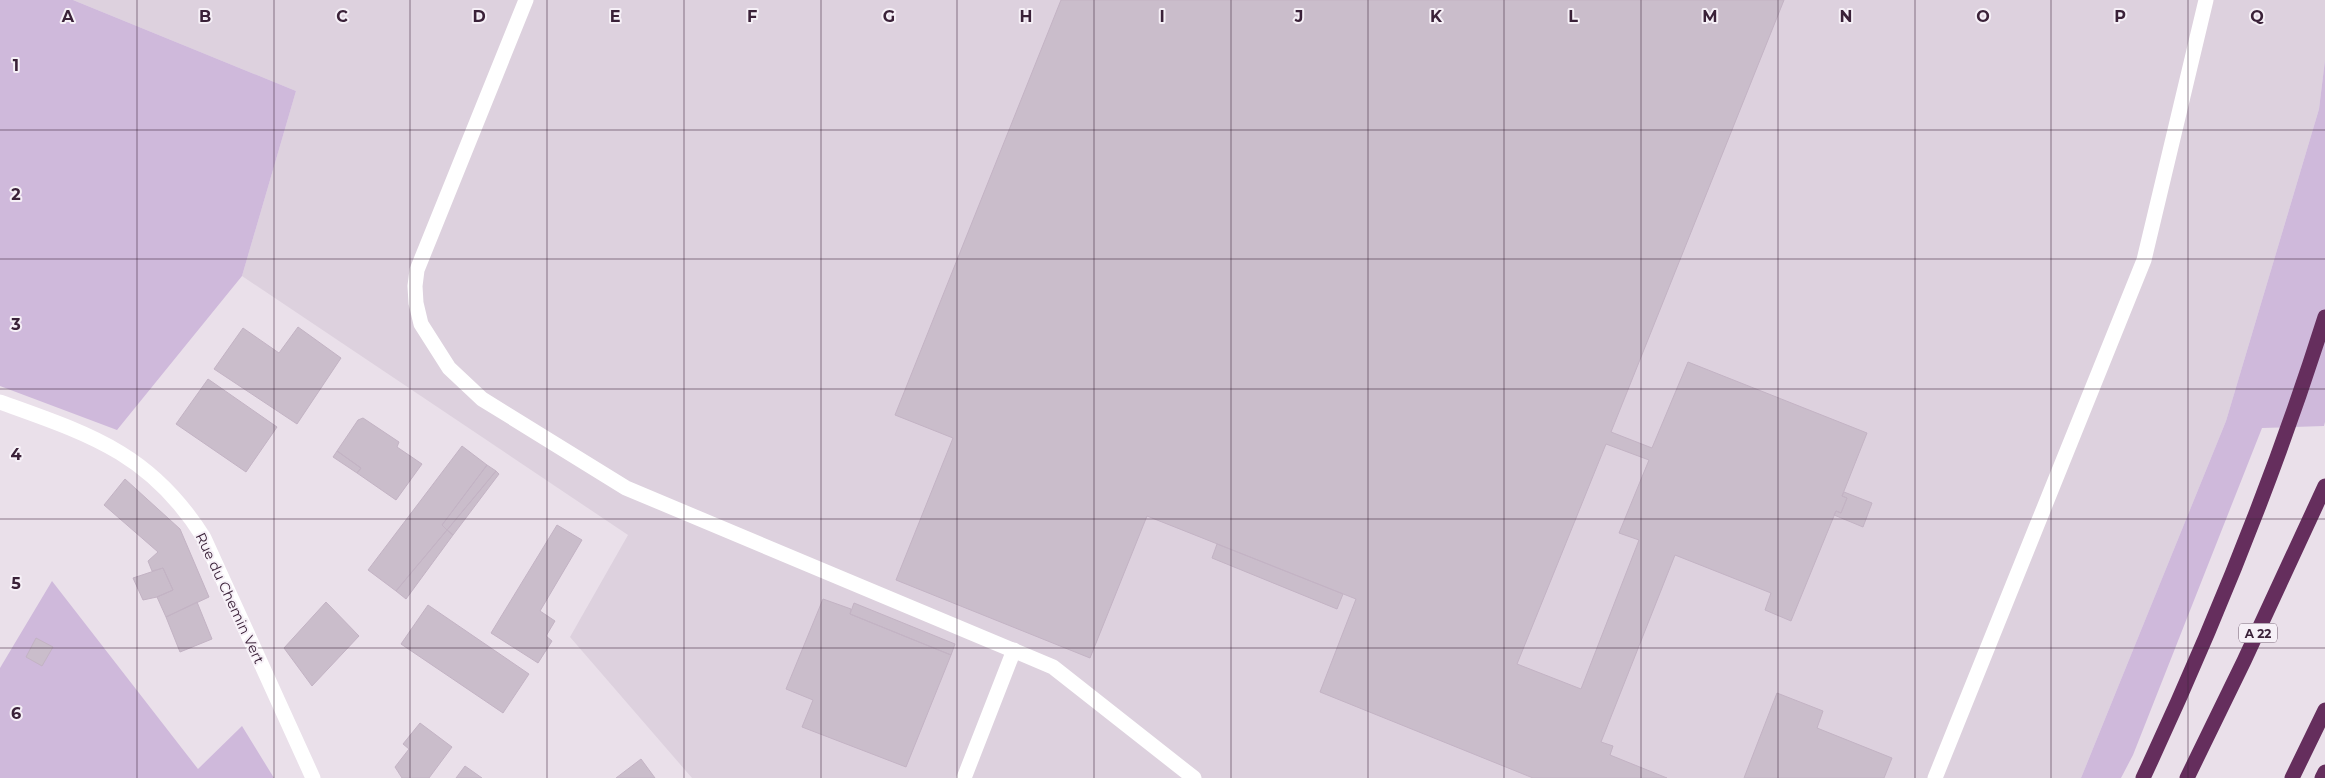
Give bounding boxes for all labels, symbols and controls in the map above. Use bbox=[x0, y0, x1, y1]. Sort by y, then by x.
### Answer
text: A bbox=[61, 7, 75, 26]
text: B bbox=[199, 7, 211, 26]
text: C bbox=[336, 7, 348, 26]
text: D bbox=[472, 7, 486, 26]
text: E bbox=[610, 7, 620, 26]
text: F bbox=[747, 7, 757, 26]
text: G bbox=[883, 7, 895, 26]
text: H bbox=[1020, 7, 1032, 26]
text: I bbox=[1159, 7, 1165, 26]
text: J bbox=[1294, 7, 1303, 26]
text: K bbox=[1430, 7, 1443, 26]
text: L bbox=[1568, 7, 1578, 26]
text: M bbox=[1702, 7, 1718, 26]
text: N bbox=[1840, 7, 1852, 26]
text: O bbox=[1976, 7, 1990, 26]
text: P bbox=[2114, 7, 2126, 26]
text: Q bbox=[2250, 7, 2264, 26]
text: 1 bbox=[13, 56, 19, 75]
text: 2 bbox=[11, 185, 21, 204]
text: 3 bbox=[10, 315, 21, 334]
text: 4 bbox=[10, 445, 22, 464]
street label: Rue du Chemin Vert bbox=[192, 529, 268, 667]
text: 5 bbox=[11, 574, 21, 593]
road number: A 22 bbox=[2239, 624, 2277, 642]
text: 6 bbox=[11, 704, 21, 723]

